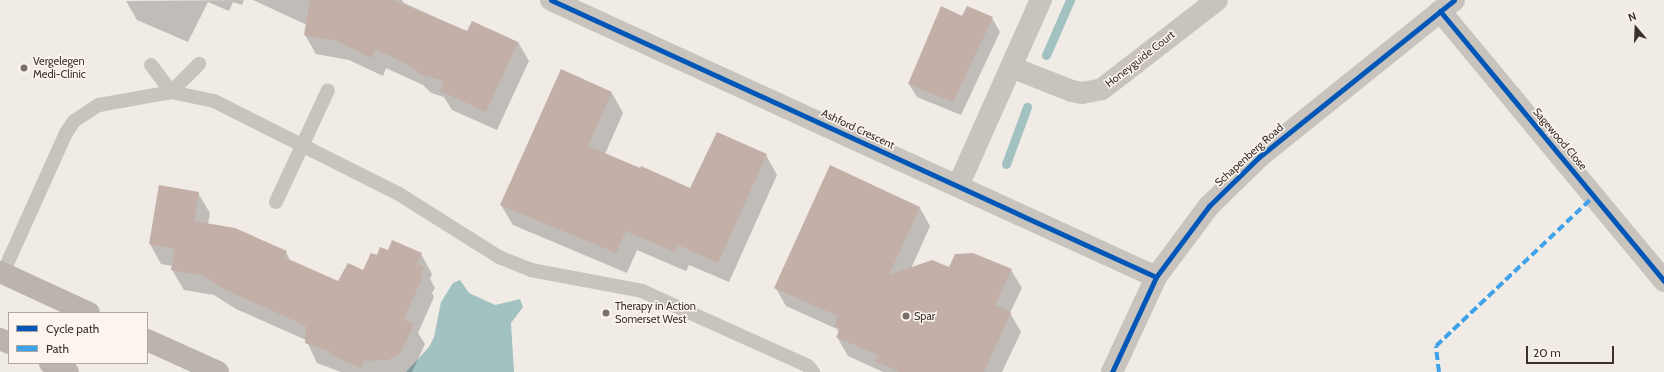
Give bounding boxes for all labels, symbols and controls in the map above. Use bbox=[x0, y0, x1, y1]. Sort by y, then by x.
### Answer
north arrow bbox=[1616, 8, 1656, 48]
text: N bbox=[1626, 9, 1638, 25]
street label: Honeyguide Court bbox=[1103, 28, 1177, 90]
place label: Vergelegen Medi-Clinic bbox=[33, 55, 86, 81]
marker: Vergelegen Medi-Clinic bbox=[18, 62, 30, 74]
street label: Sagewood Close bbox=[1530, 105, 1590, 173]
street label: Ashford Crescent bbox=[819, 106, 897, 152]
street label: Schapenberg Road bbox=[1212, 121, 1286, 189]
place label: Therapy in Action Somerset West bbox=[615, 300, 696, 326]
marker: Therapy in Action Somerset West bbox=[600, 307, 612, 319]
place label: Spar bbox=[914, 309, 935, 323]
marker: Spar bbox=[901, 311, 911, 321]
legend bbox=[8, 312, 148, 364]
text: Cycle path bbox=[46, 321, 99, 336]
scale bar bbox=[1528, 338, 1616, 364]
text: Path bbox=[46, 341, 69, 356]
text: 20 m bbox=[1533, 345, 1561, 360]

